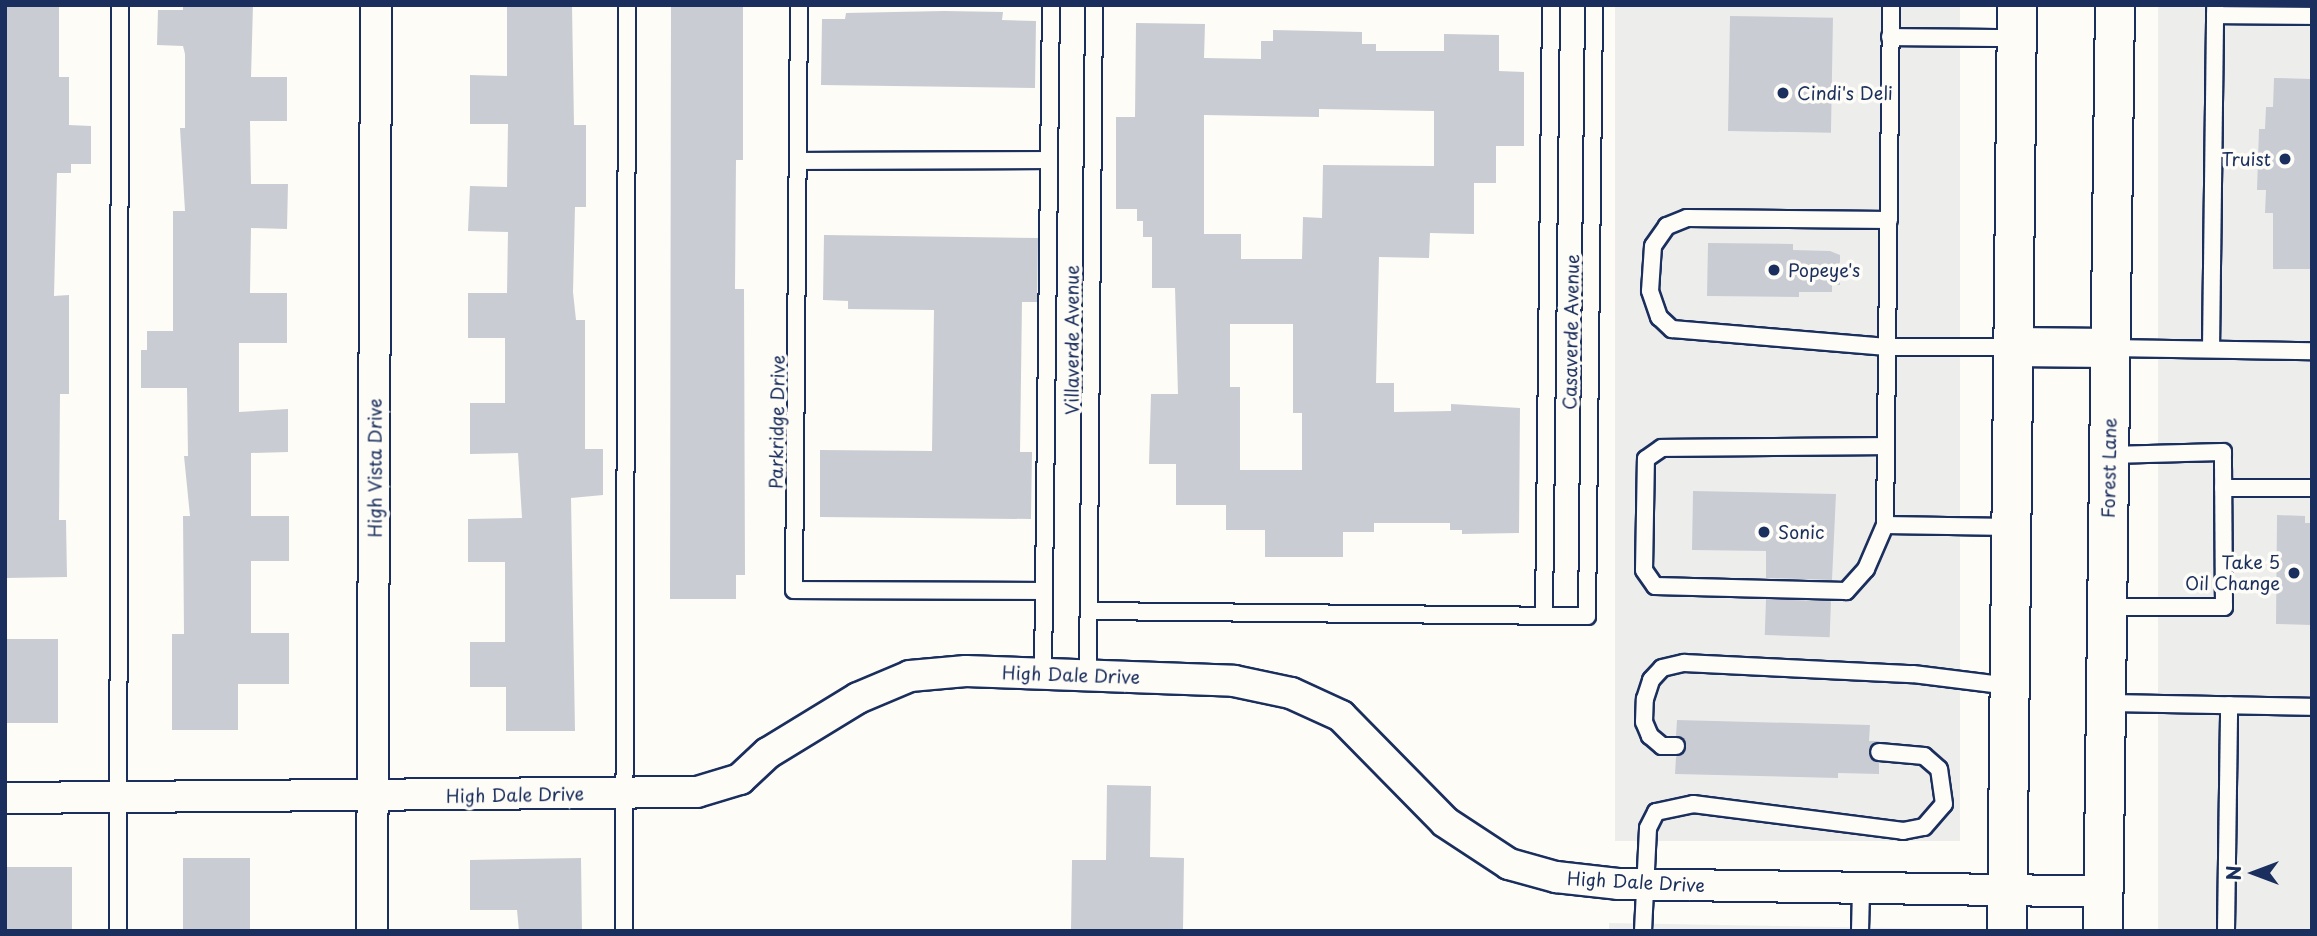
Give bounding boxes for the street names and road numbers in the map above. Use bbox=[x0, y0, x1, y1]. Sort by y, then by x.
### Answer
street label: Casaverde Avenue bbox=[1559, 254, 1583, 410]
street label: Villaverde Avenue bbox=[1061, 265, 1083, 415]
street label: Parkridge Drive bbox=[765, 354, 789, 490]
street label: High Vista Drive bbox=[364, 397, 386, 539]
street label: Forest Lane bbox=[2097, 417, 2121, 519]
street label: High Dale Drive bbox=[1001, 662, 1141, 688]
street label: High Dale Drive bbox=[445, 783, 585, 807]
street label: High Dale Drive bbox=[1566, 868, 1706, 896]

